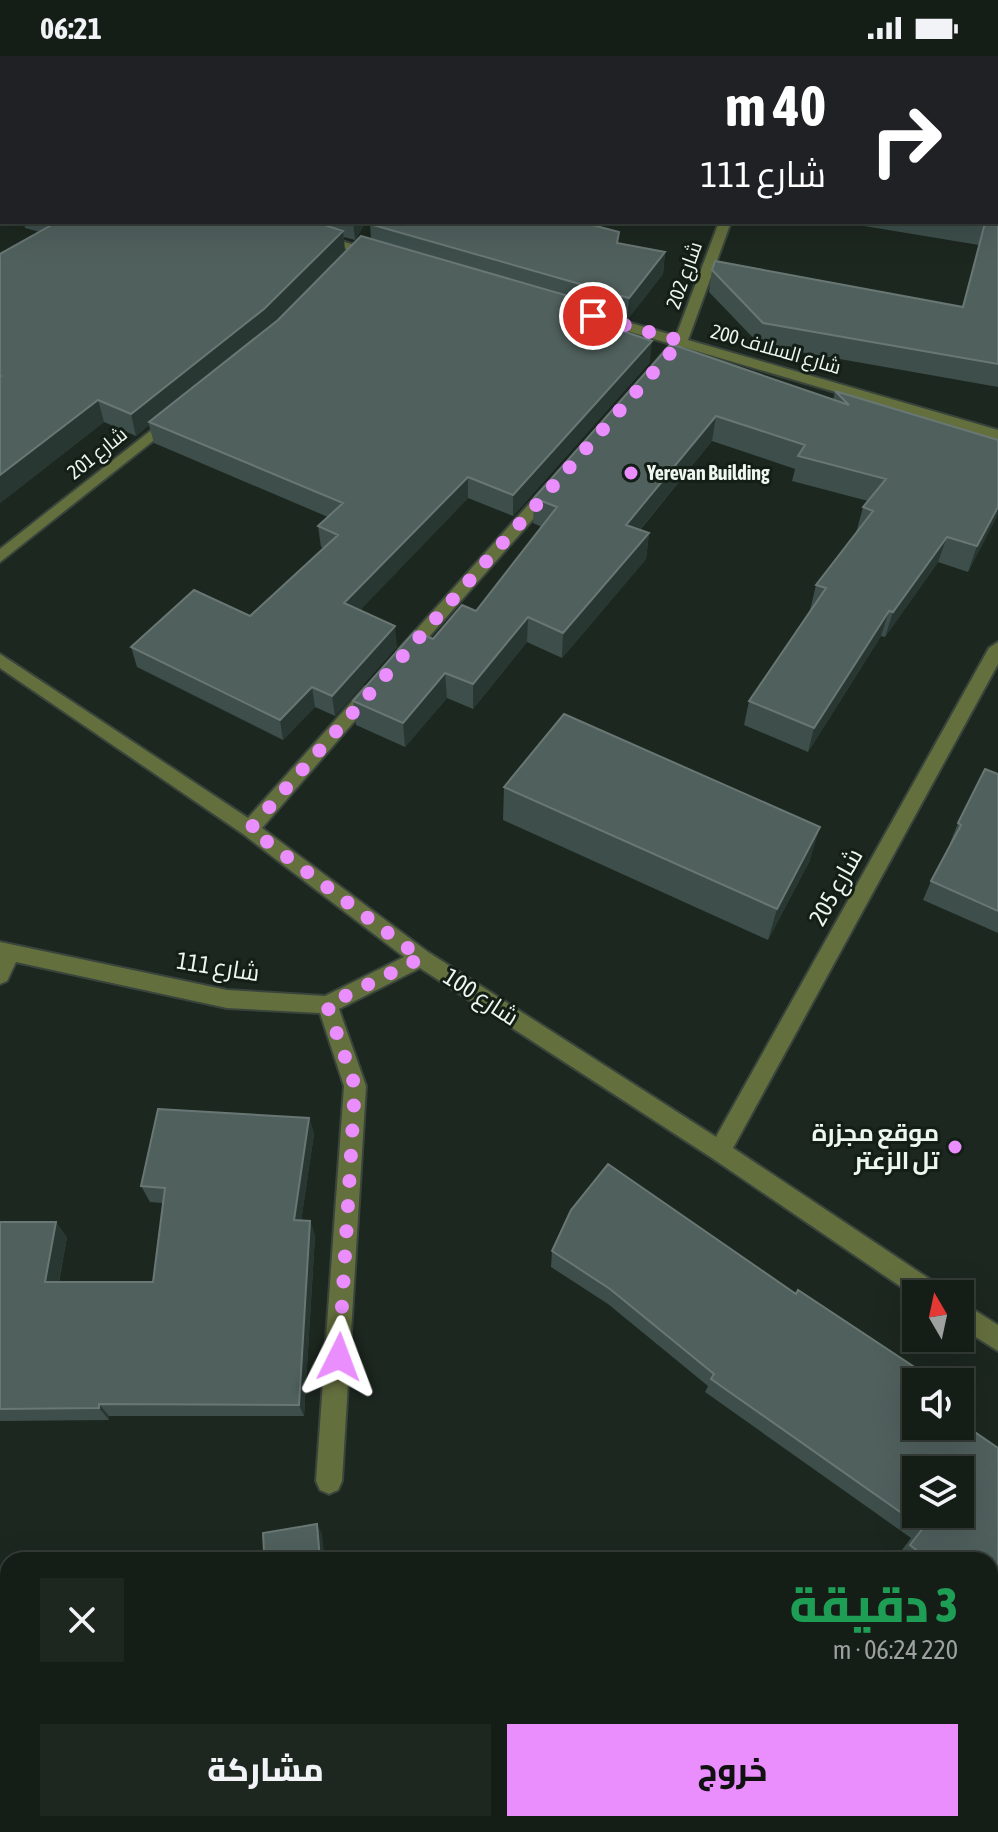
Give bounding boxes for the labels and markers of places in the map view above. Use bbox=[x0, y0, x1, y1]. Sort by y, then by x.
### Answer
pin bbox=[559, 282, 627, 350]
place label: Yerevan Building bbox=[646, 461, 770, 484]
marker: Yerevan Building bbox=[622, 464, 640, 482]
place label: موقع مجزرة تل الزعتر bbox=[812, 1119, 940, 1175]
marker: موقع مجزرة تل الزعتر bbox=[946, 1138, 964, 1156]

